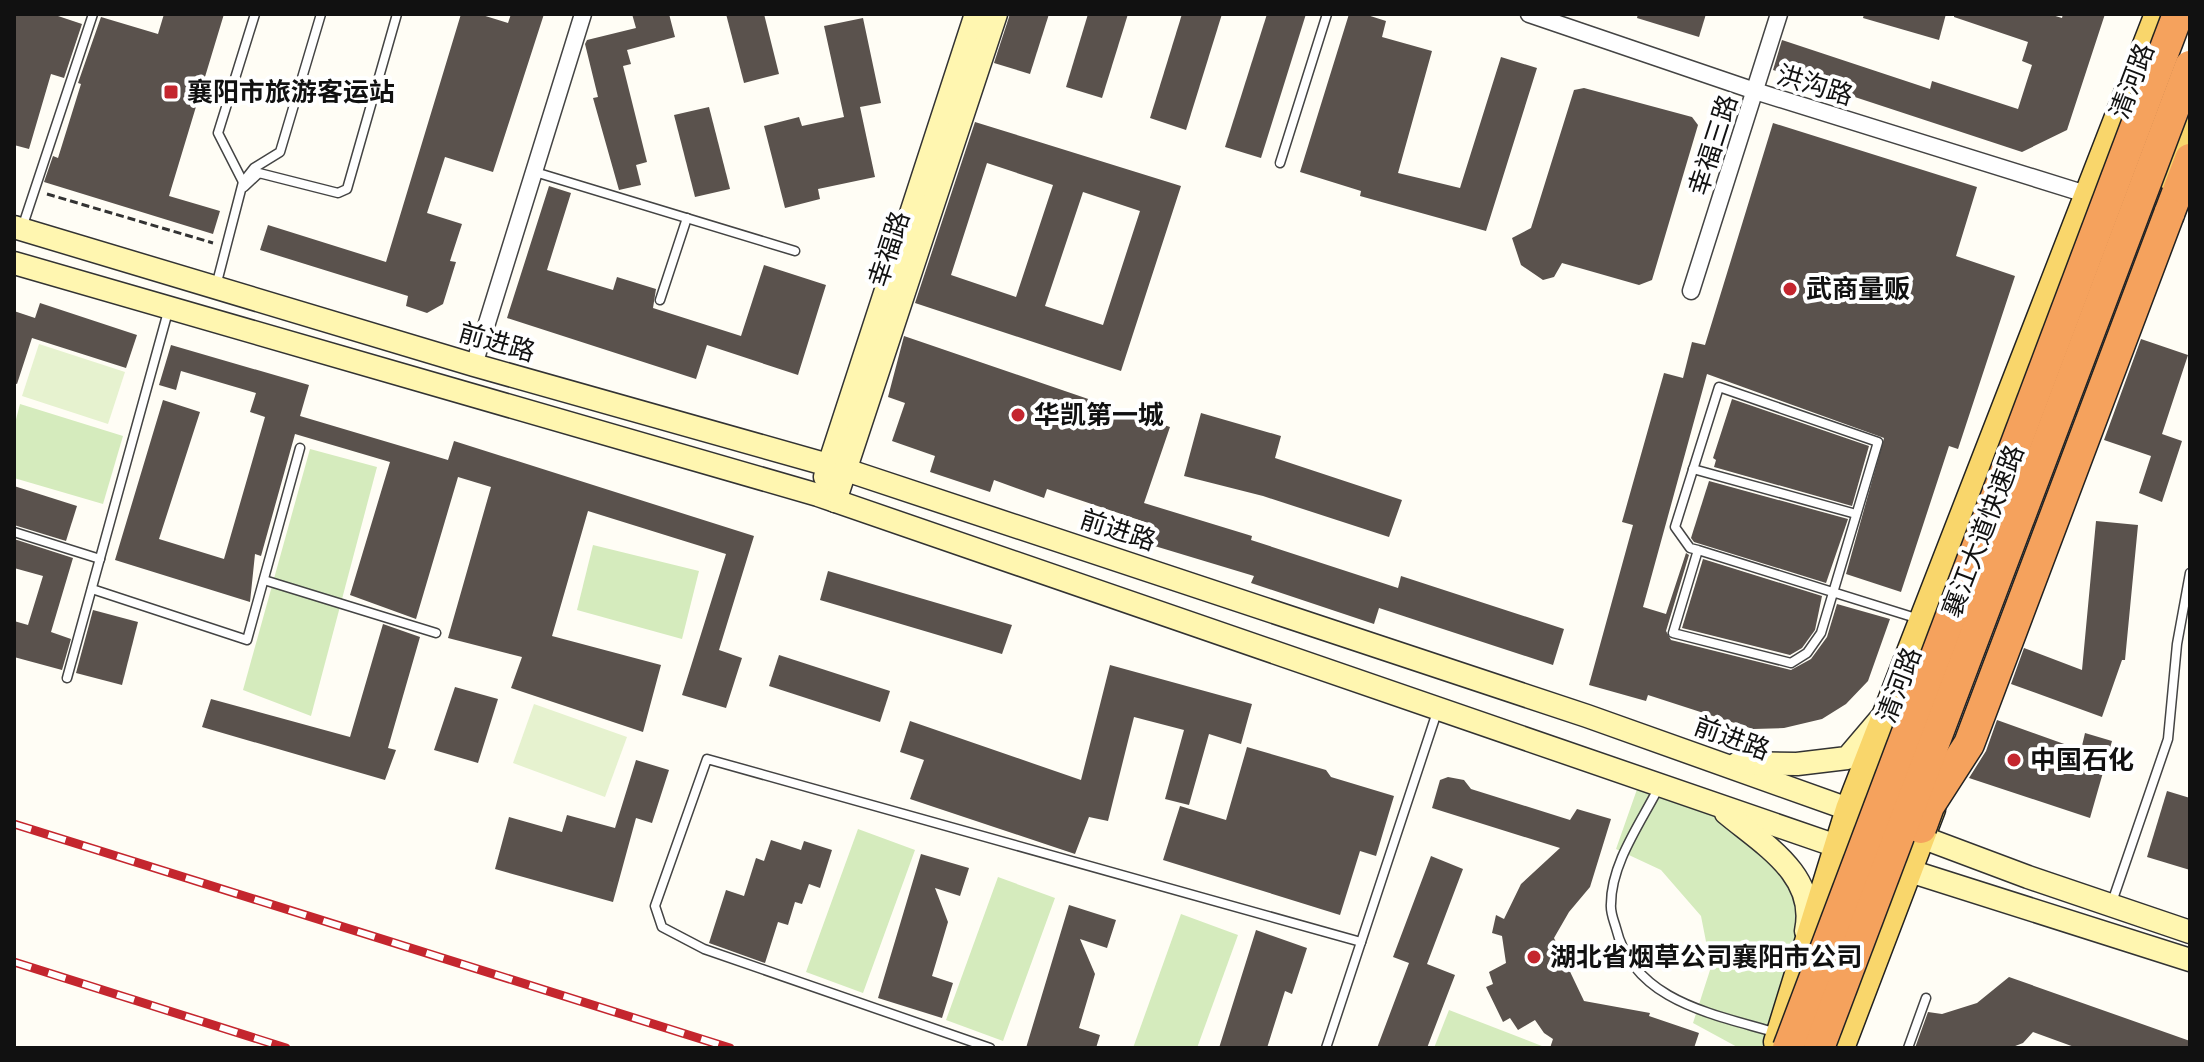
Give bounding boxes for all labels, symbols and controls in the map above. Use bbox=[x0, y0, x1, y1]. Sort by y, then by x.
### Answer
street label: 清河路 bbox=[2101, 38, 2161, 123]
street label: 洪沟路 bbox=[1773, 56, 1858, 112]
place label: 襄阳市旅游客运站 bbox=[187, 74, 395, 108]
marker: 襄阳市旅游客运站 bbox=[162, 83, 180, 101]
street label: 幸福三路 bbox=[1680, 90, 1744, 199]
street label: 幸福路 bbox=[860, 206, 916, 291]
place label: 武商量贩 bbox=[1806, 271, 1910, 305]
marker: 武商量贩 bbox=[1781, 280, 1799, 298]
street label: 前进路 bbox=[455, 314, 539, 368]
place label: 华凯第一城 bbox=[1034, 397, 1164, 431]
marker: 华凯第一城 bbox=[1009, 406, 1027, 424]
street label: 襄江大道快速路 bbox=[1934, 440, 2031, 622]
street label: 前进路 bbox=[1076, 501, 1161, 557]
street label: 清河路 bbox=[1868, 642, 1928, 727]
street label: 前进路 bbox=[1690, 708, 1775, 766]
place label: 中国石化 bbox=[2030, 742, 2134, 776]
marker: 中国石化 bbox=[2005, 751, 2023, 769]
place label: 湖北省烟草公司襄阳市公司 bbox=[1550, 939, 1862, 973]
marker: 湖北省烟草公司襄阳市公司 bbox=[1525, 948, 1543, 966]

